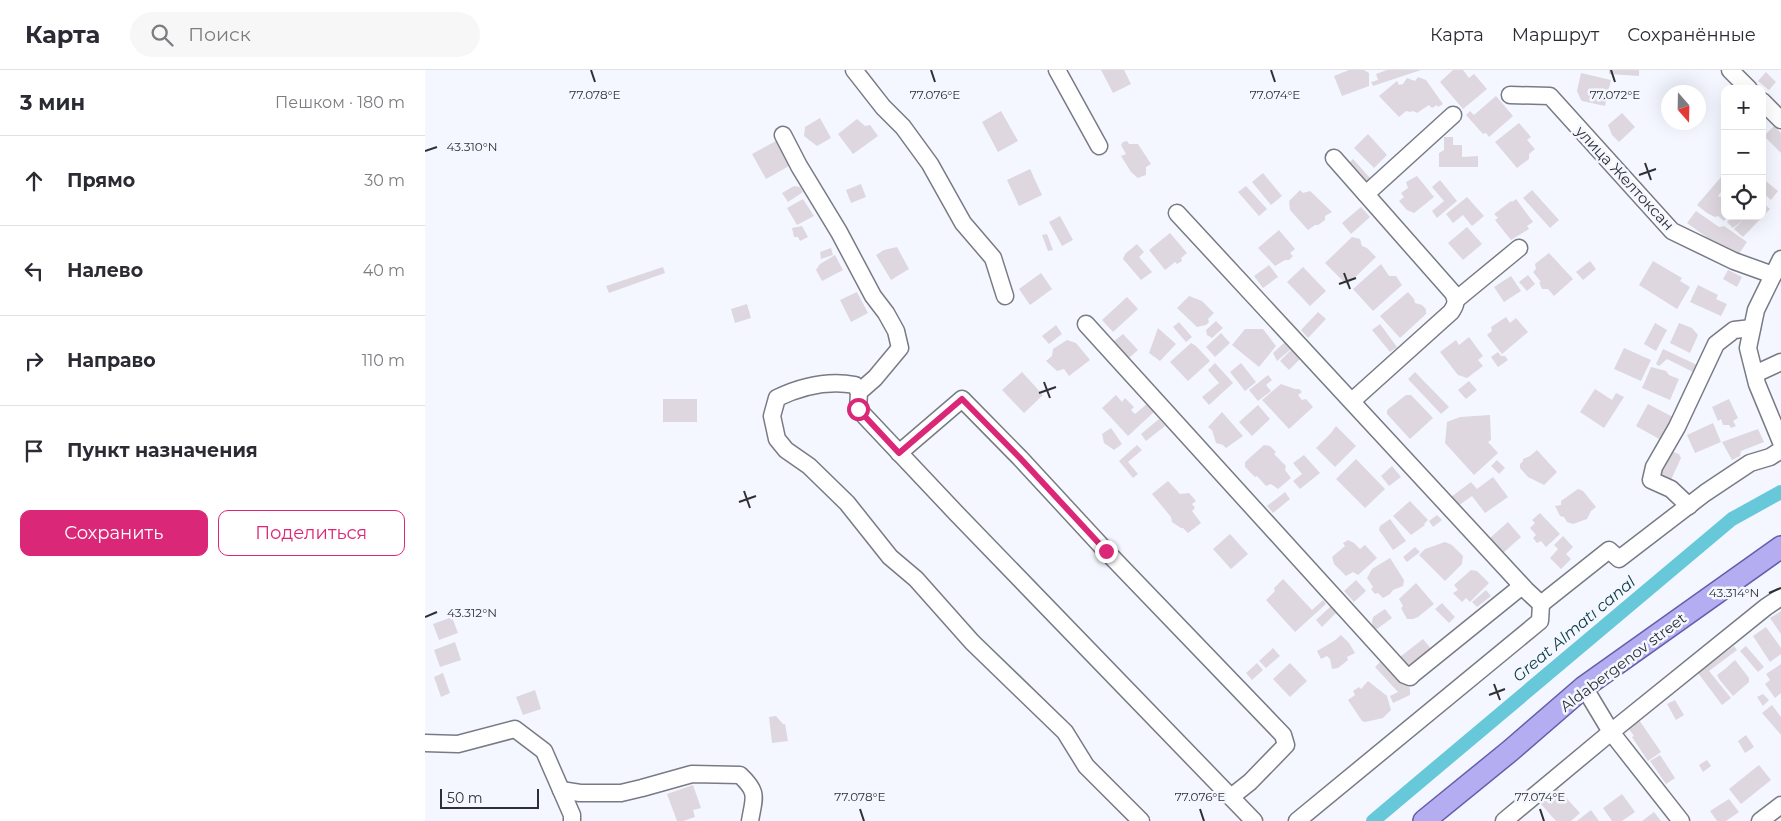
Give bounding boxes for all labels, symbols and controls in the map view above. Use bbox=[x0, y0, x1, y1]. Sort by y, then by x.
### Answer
search box bbox=[130, 12, 480, 57]
text: Карта bbox=[25, 20, 100, 49]
icon: search bbox=[148, 21, 176, 49]
text: Поиск bbox=[188, 23, 251, 46]
text: Карта bbox=[1430, 24, 1484, 46]
text: Маршрут bbox=[1512, 24, 1599, 46]
text: Сохранённые bbox=[1627, 24, 1756, 46]
north arrow bbox=[1661, 85, 1706, 130]
map controls bbox=[1721, 85, 1766, 220]
button: + bbox=[1721, 85, 1766, 130]
text: 77.078°E bbox=[569, 87, 621, 102]
text: 77.076°E bbox=[910, 87, 960, 102]
text: 77.074°E bbox=[1250, 87, 1300, 102]
text: 77.072°E bbox=[1590, 87, 1640, 102]
text: 3 мин bbox=[20, 90, 85, 115]
text: Пешком · 180 m bbox=[275, 93, 405, 112]
street label: улица Желтоксан bbox=[1571, 121, 1678, 234]
button: − bbox=[1721, 130, 1766, 175]
text: 43.310°N bbox=[446, 139, 498, 154]
icon: ahead bbox=[20, 167, 48, 195]
text: Прямо bbox=[67, 169, 135, 192]
text: 30 m bbox=[364, 171, 405, 190]
button: locate bbox=[1721, 175, 1766, 220]
icon: left bbox=[20, 257, 48, 285]
text: Налево bbox=[67, 259, 143, 282]
text: 40 m bbox=[363, 261, 405, 280]
icon: right bbox=[20, 347, 48, 375]
text: Направо bbox=[67, 349, 156, 372]
text: 110 m bbox=[362, 351, 405, 370]
route start bbox=[847, 398, 870, 421]
icon: arrive bbox=[20, 437, 48, 465]
text: Пункт назначения bbox=[67, 439, 258, 462]
button: Сохранить bbox=[20, 510, 208, 556]
button: Поделиться bbox=[218, 510, 405, 556]
route end bbox=[1095, 540, 1118, 563]
water label: Great Almatı canal bbox=[1509, 572, 1640, 686]
text: 43.314°N bbox=[1709, 585, 1759, 600]
text: 43.312°N bbox=[447, 605, 497, 620]
street label: Aldabergenov street bbox=[1556, 608, 1690, 716]
scale bar bbox=[440, 786, 539, 809]
text: 50 m bbox=[447, 789, 483, 807]
text: 77.078°E bbox=[834, 789, 886, 804]
text: 77.076°E bbox=[1175, 789, 1225, 804]
text: 77.074°E bbox=[1515, 789, 1565, 804]

